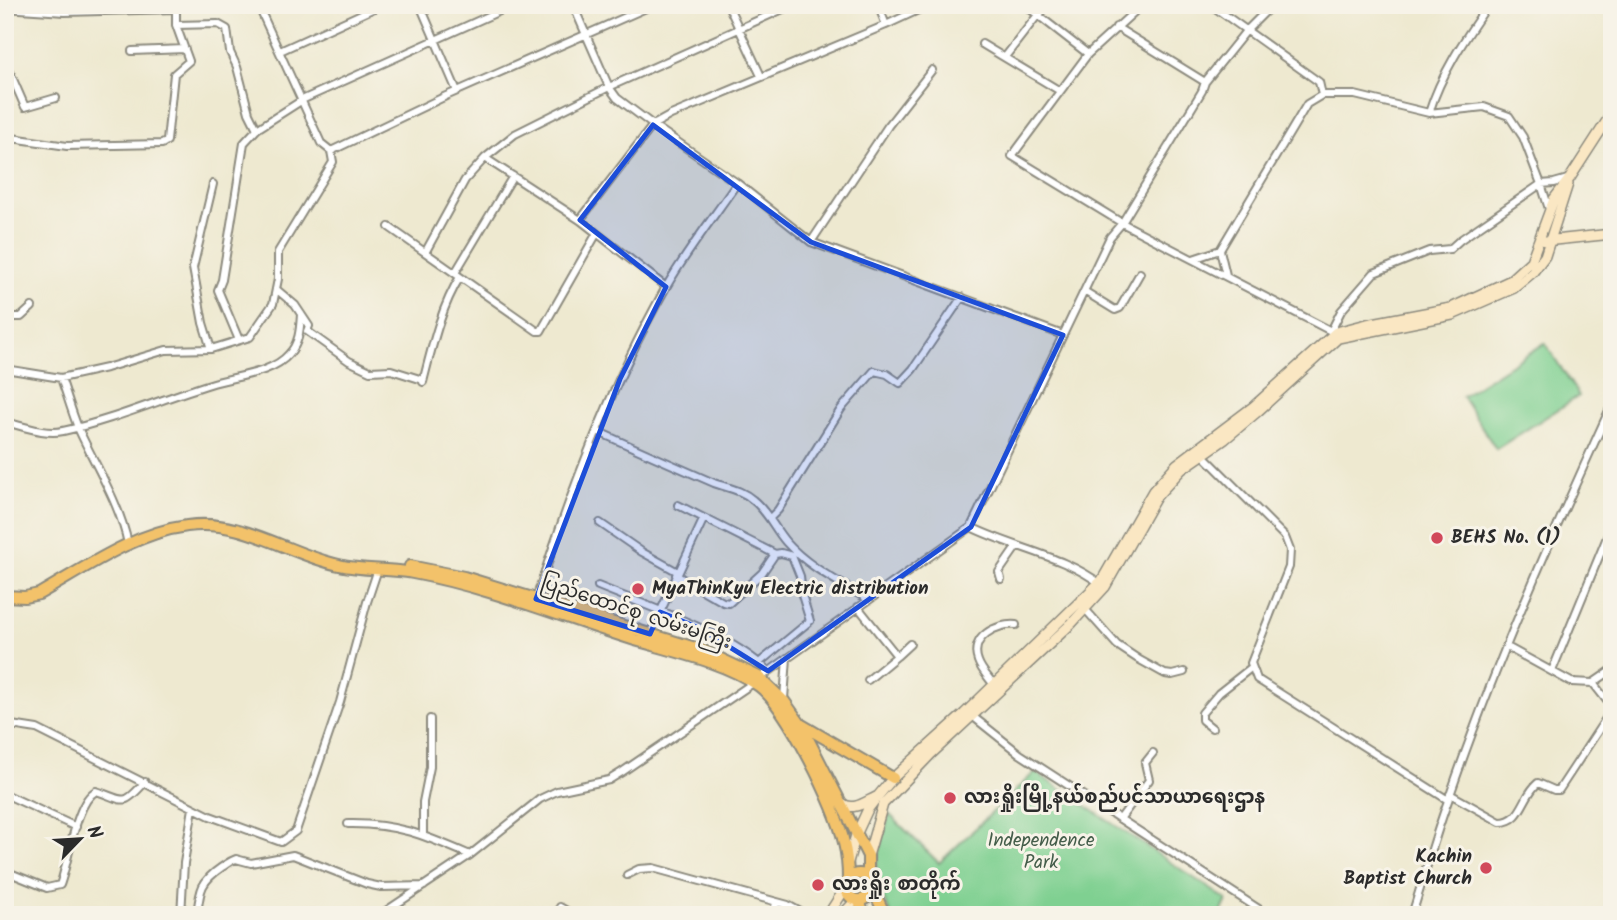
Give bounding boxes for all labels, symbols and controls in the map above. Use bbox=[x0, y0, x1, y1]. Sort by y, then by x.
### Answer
place label: BEHS No. (1) bbox=[1451, 523, 1561, 553]
marker: BEHS No. (1) bbox=[1429, 530, 1445, 546]
street label: ပြည်ထောင်စု လမ်းမကြီး bbox=[537, 567, 735, 658]
place label: MyaThinKyu Electric distribution bbox=[652, 574, 929, 604]
marker: MyaThinKyu Electric distribution bbox=[630, 581, 646, 597]
place label: လားရှိုးမြို့နယ်စည်ပင်သာယာရေးဌာန bbox=[964, 783, 1265, 813]
marker: လားရှိုးမြို့နယ်စည်ပင်သာယာရေးဌာန bbox=[942, 790, 958, 806]
north arrow bbox=[46, 804, 116, 874]
text: N bbox=[77, 821, 110, 844]
park label: Independence Park bbox=[988, 826, 1095, 878]
place label: Kachin Baptist Church bbox=[1343, 842, 1472, 894]
marker: Kachin Baptist Church bbox=[1478, 860, 1494, 876]
place label: လားရှိုး စာတိုက် bbox=[832, 870, 961, 900]
marker: လားရှိုး စာတိုက် bbox=[810, 877, 826, 893]

